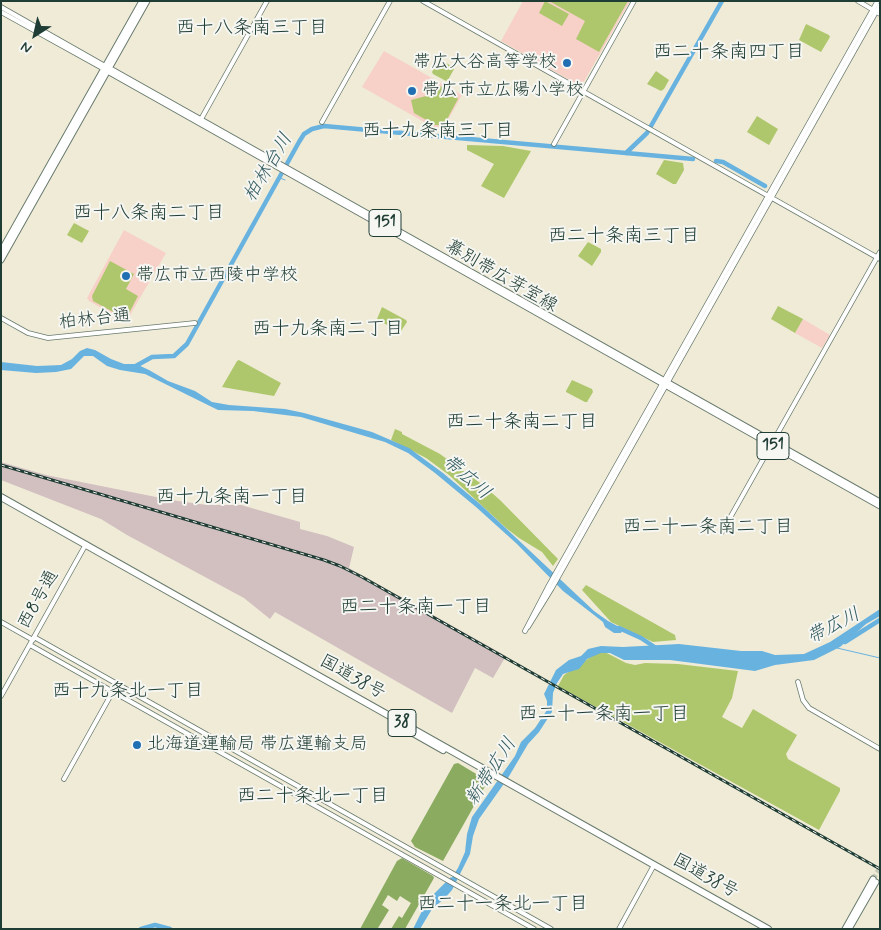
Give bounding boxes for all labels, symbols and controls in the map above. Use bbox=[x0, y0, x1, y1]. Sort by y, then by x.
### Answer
north arrow bbox=[10, 10, 60, 60]
district label: 西十八条南三丁目 bbox=[176, 18, 328, 40]
text: N bbox=[17, 37, 35, 57]
district label: 西二十条南四丁目 bbox=[653, 42, 805, 64]
place label: 帯広大谷高等学校 bbox=[413, 52, 557, 74]
marker: 帯広大谷高等学校 bbox=[561, 57, 573, 69]
place label: 帯広市立広陽小学校 bbox=[422, 80, 584, 102]
marker: 帯広市立広陽小学校 bbox=[406, 85, 418, 97]
district label: 西十九条南三丁目 bbox=[362, 121, 514, 143]
water label: 柏林台川 bbox=[240, 130, 298, 206]
district label: 西十八条南二丁目 bbox=[73, 203, 225, 225]
road number: 151 bbox=[369, 210, 401, 237]
district label: 西二十条南三丁目 bbox=[548, 226, 700, 248]
street label: 幕別帯広芽室線 bbox=[441, 236, 561, 318]
place label: 帯広市立西陵中学校 bbox=[136, 265, 298, 287]
marker: 帯広市立西陵中学校 bbox=[120, 270, 132, 282]
street label: 柏林台通 bbox=[58, 305, 132, 335]
district label: 西十九条南二丁目 bbox=[252, 319, 404, 341]
district label: 西二十条南二丁目 bbox=[446, 412, 598, 434]
road number: 151 bbox=[757, 432, 789, 460]
water label: 帯広川 bbox=[437, 451, 495, 505]
district label: 西十九条南一丁目 bbox=[156, 487, 308, 509]
district label: 西二十一条南二丁目 bbox=[623, 517, 793, 539]
street label: 西8号通 bbox=[14, 567, 64, 633]
district label: 西二十条南一丁目 bbox=[340, 597, 492, 619]
water label: 帯広川 bbox=[803, 604, 865, 650]
street label: 国道38号 bbox=[315, 651, 389, 705]
district label: 西十九条北一丁目 bbox=[52, 681, 204, 703]
district label: 西二十一条南一丁目 bbox=[519, 704, 689, 726]
road number: 38 bbox=[388, 710, 416, 736]
place label: 北海道運輸局 帯広運輸支局 bbox=[147, 734, 368, 756]
water label: 新帯広川 bbox=[462, 734, 522, 810]
marker: 北海道運輸局 帯広運輸支局 bbox=[131, 739, 143, 751]
district label: 西二十条北一丁目 bbox=[237, 786, 389, 808]
street label: 国道38号 bbox=[668, 850, 742, 904]
district label: 西二十一条北一丁目 bbox=[418, 894, 588, 916]

